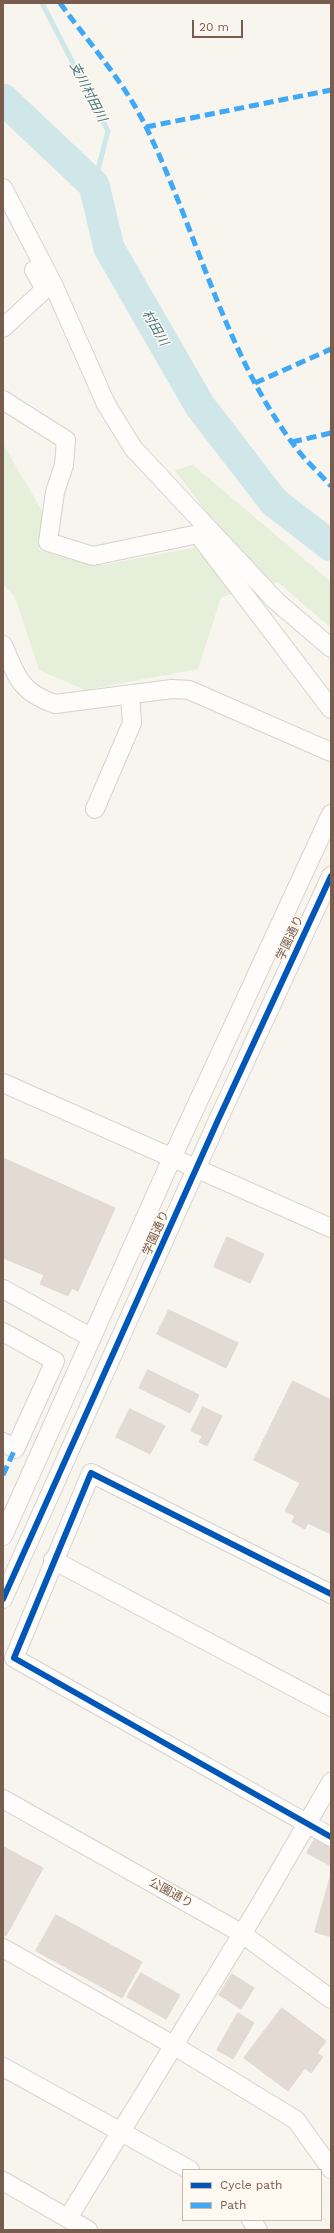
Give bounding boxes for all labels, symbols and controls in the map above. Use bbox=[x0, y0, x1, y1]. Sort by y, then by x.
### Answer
scale bar bbox=[194, 12, 245, 38]
text: 20 m bbox=[199, 20, 229, 34]
water label: 支川村田川 bbox=[66, 60, 110, 124]
water label: 村田川 bbox=[138, 307, 172, 349]
street label: 学園通り bbox=[273, 913, 307, 963]
street label: 学園通り bbox=[140, 1208, 172, 1258]
street label: 公園通り bbox=[147, 1875, 195, 1911]
legend bbox=[182, 2169, 322, 2221]
text: Cycle path bbox=[220, 2178, 282, 2192]
text: Path bbox=[220, 2198, 246, 2212]

